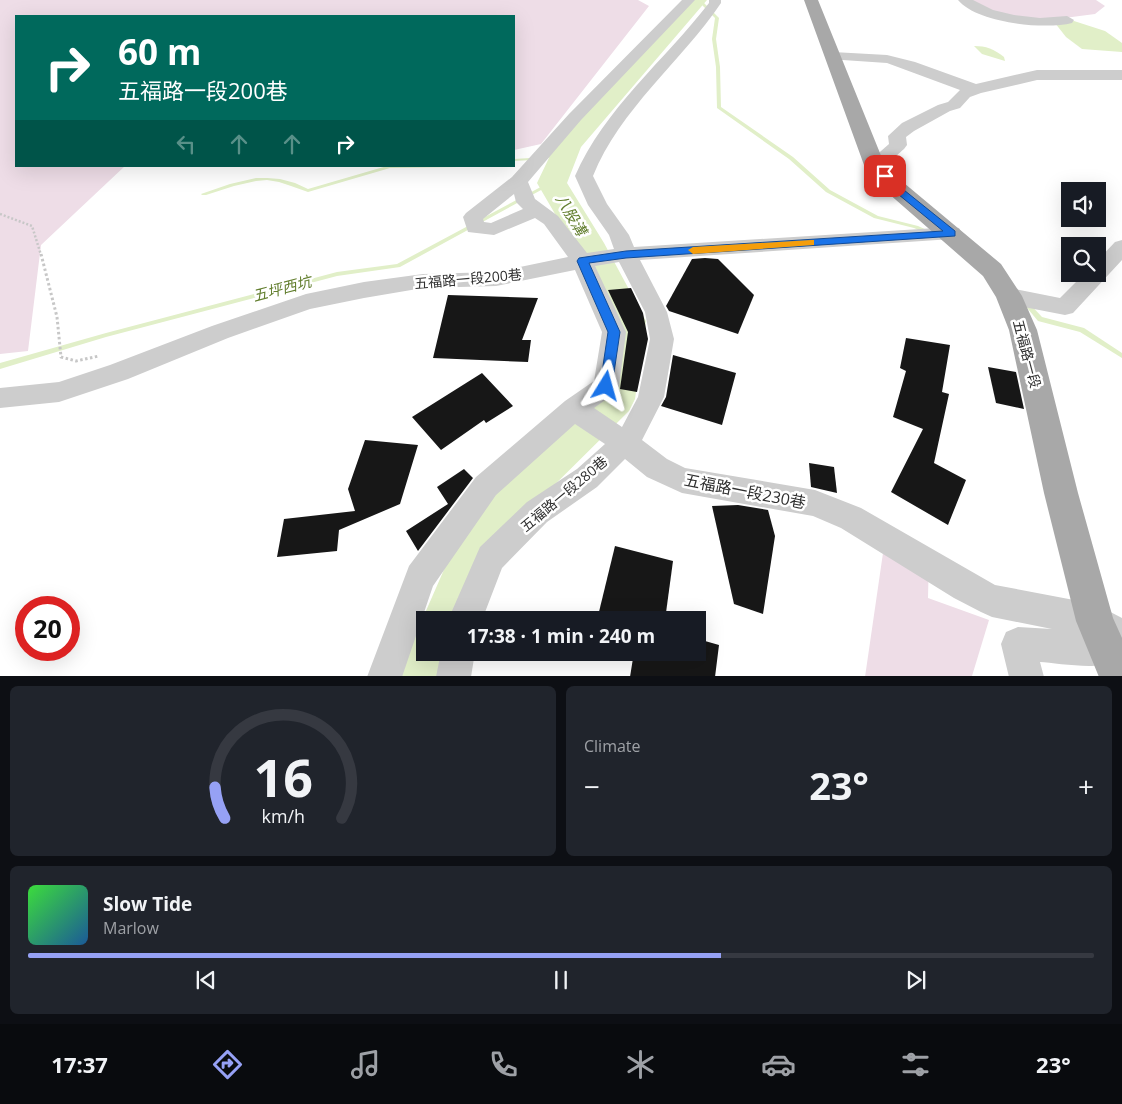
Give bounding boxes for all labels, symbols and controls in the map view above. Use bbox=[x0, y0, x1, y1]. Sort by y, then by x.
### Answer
text: 60 m bbox=[118, 28, 201, 75]
icon: right bbox=[35, 35, 100, 100]
text: 五福路一段200巷 bbox=[118, 75, 288, 105]
icon: left bbox=[172, 130, 200, 158]
icon: ahead bbox=[225, 130, 253, 158]
icon: ahead bbox=[278, 130, 306, 158]
icon: right bbox=[331, 130, 359, 158]
pin bbox=[864, 155, 906, 197]
icon: arrive bbox=[871, 162, 899, 190]
map controls bbox=[1061, 182, 1106, 282]
button: sound bbox=[1061, 182, 1106, 227]
water label: 八股溝 bbox=[552, 190, 593, 241]
button: search bbox=[1061, 237, 1106, 282]
street label: 五福路一段200巷 bbox=[413, 264, 523, 293]
water label: 五坪西坑 bbox=[250, 270, 315, 305]
street label: 五福路一段 bbox=[1009, 318, 1046, 390]
position arrow bbox=[579, 359, 631, 411]
street label: 五福路一段280巷 bbox=[516, 452, 611, 536]
street label: 五福路一段230巷 bbox=[682, 468, 808, 514]
speed limit sign: 20 bbox=[15, 596, 80, 661]
text: 17:38 · 1 min · 240 m bbox=[467, 623, 655, 649]
text: Climate bbox=[584, 735, 641, 757]
text: 16 bbox=[253, 741, 313, 812]
text: 23° bbox=[809, 759, 869, 811]
text: − bbox=[584, 767, 600, 805]
text: + bbox=[1078, 767, 1094, 805]
text: km/h bbox=[261, 804, 305, 828]
text: Slow Tide bbox=[103, 891, 192, 917]
text: Marlow bbox=[103, 917, 159, 939]
icon: previous bbox=[192, 966, 220, 994]
icon: pause bbox=[547, 966, 575, 994]
icon: next bbox=[902, 966, 930, 994]
icon: directions bbox=[210, 1047, 245, 1082]
icon: music bbox=[348, 1047, 383, 1082]
icon: phone bbox=[486, 1047, 521, 1082]
icon: climate bbox=[623, 1047, 658, 1082]
icon: car bbox=[761, 1047, 796, 1082]
icon: filters bbox=[898, 1047, 933, 1082]
text: 17:37 bbox=[51, 1049, 108, 1079]
text: 23° bbox=[1036, 1049, 1071, 1079]

